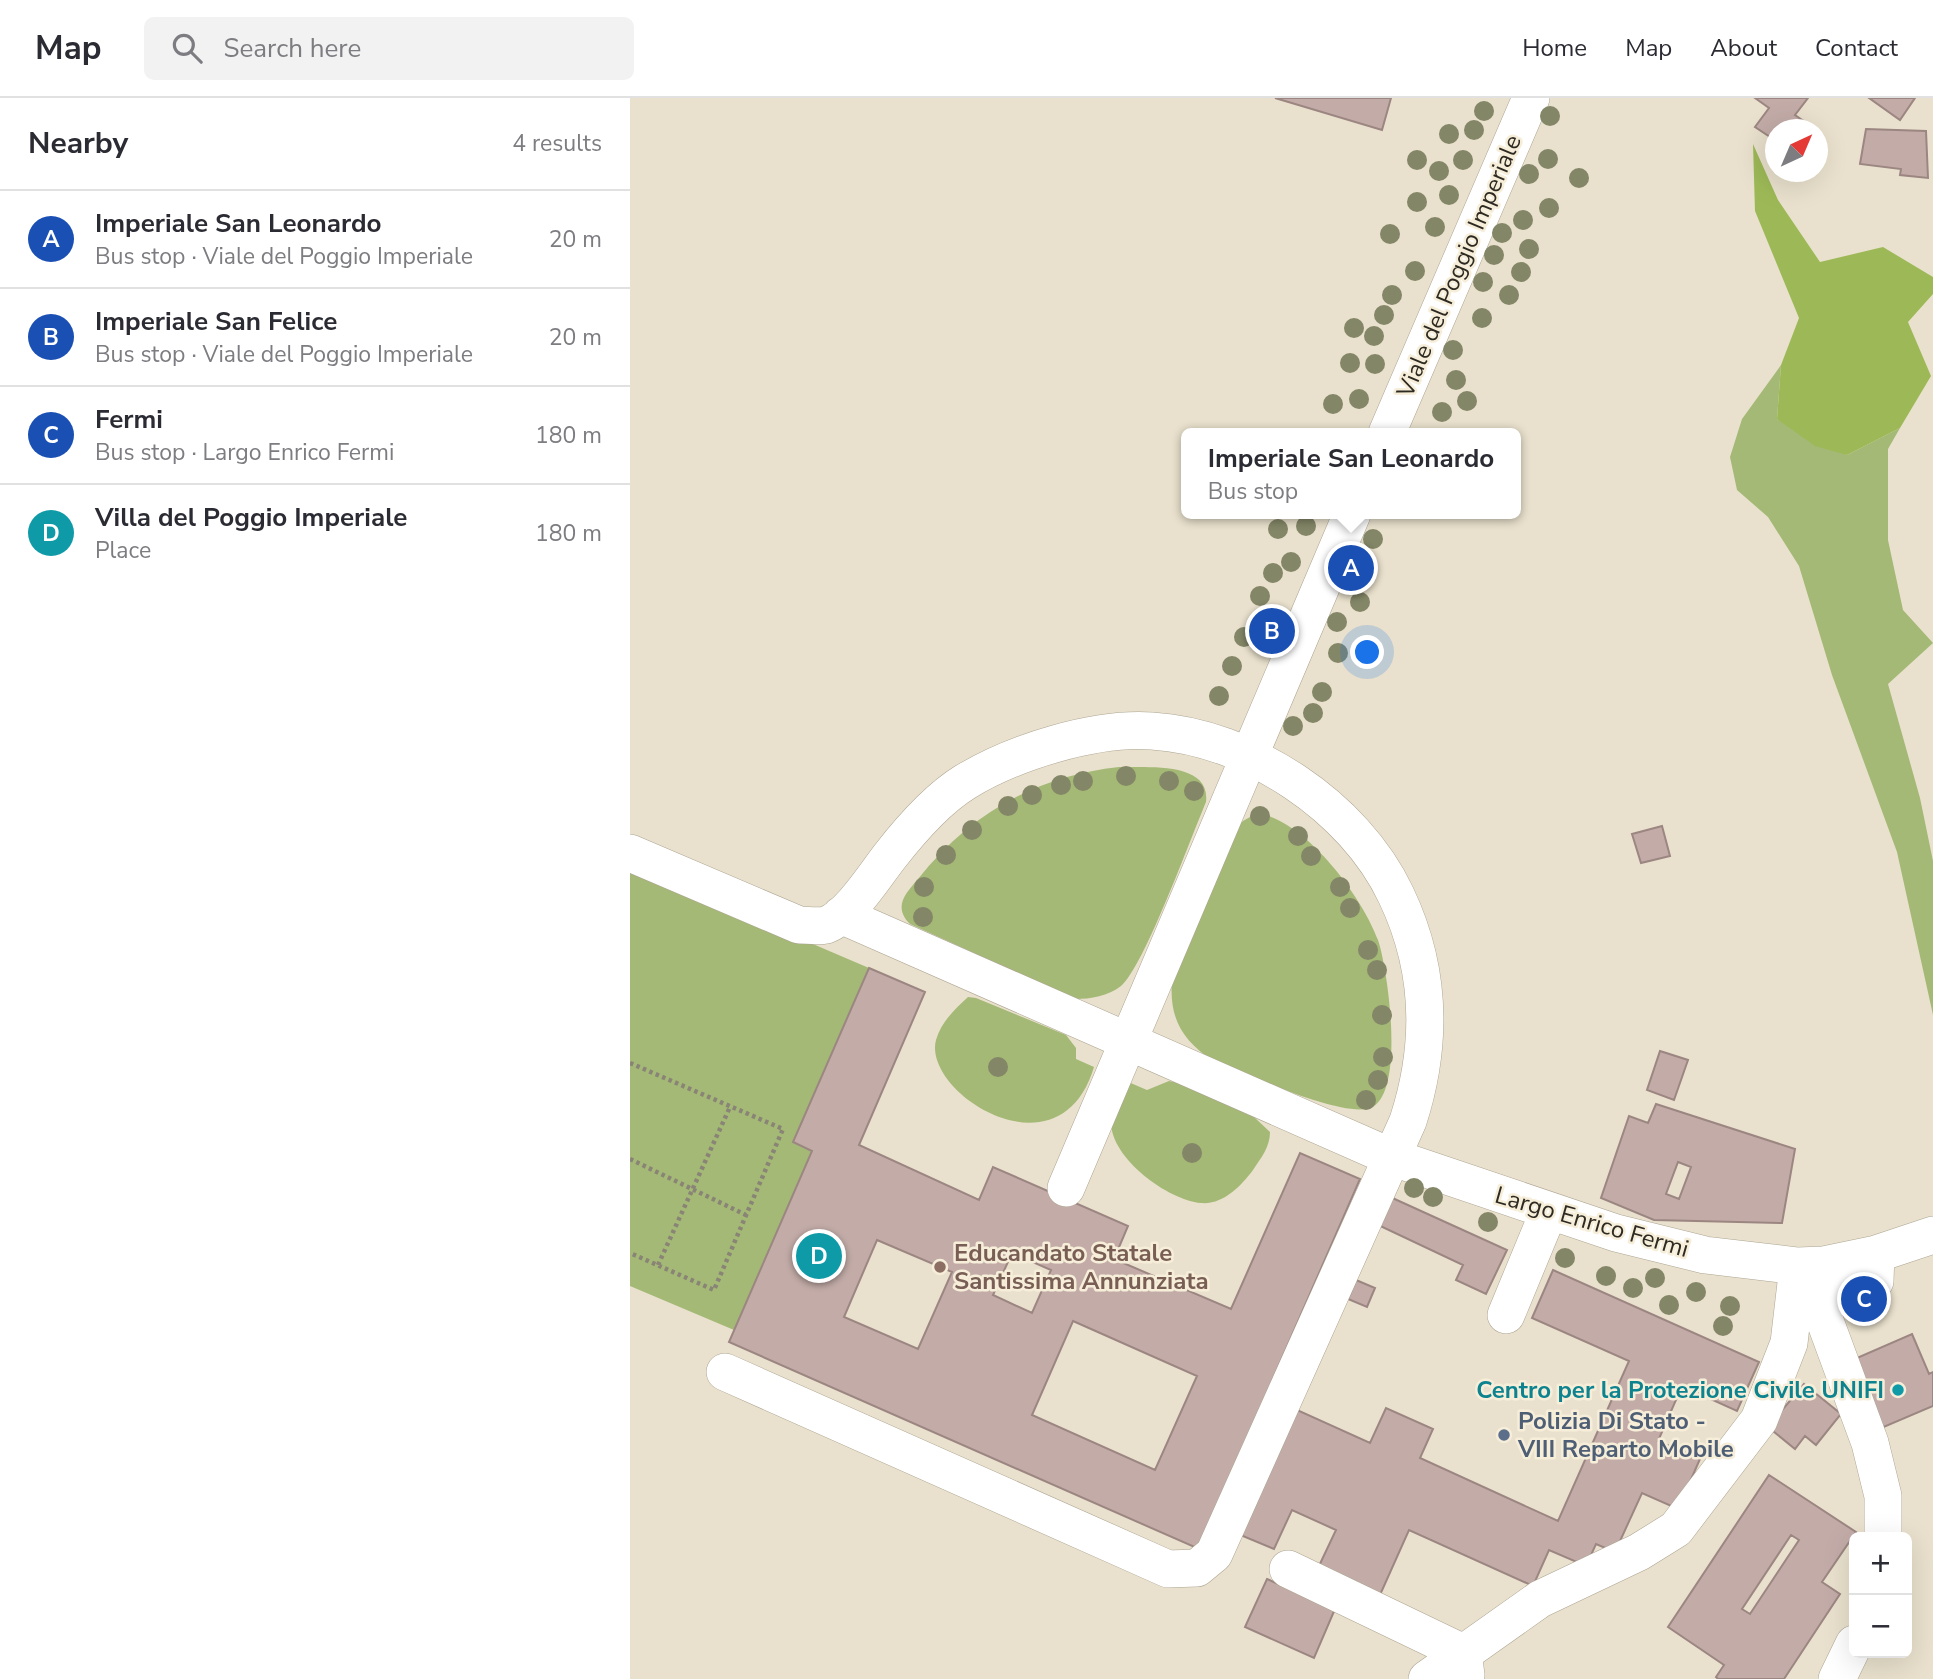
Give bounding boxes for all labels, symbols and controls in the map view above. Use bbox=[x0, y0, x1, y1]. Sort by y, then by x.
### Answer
search box bbox=[144, 17, 634, 80]
text: Map bbox=[35, 26, 102, 71]
icon: search bbox=[168, 29, 206, 67]
text: Search here bbox=[224, 31, 361, 66]
text: Home bbox=[1522, 32, 1587, 64]
text: Map bbox=[1625, 32, 1672, 64]
text: About bbox=[1710, 32, 1777, 64]
text: Contact bbox=[1815, 32, 1898, 64]
north arrow bbox=[1765, 119, 1828, 182]
text: Nearby bbox=[28, 123, 128, 164]
text: 4 results bbox=[512, 128, 602, 159]
street label: Viale del Poggio Imperiale bbox=[1389, 130, 1529, 403]
text: Imperiale San Leonardo bbox=[95, 206, 382, 241]
text: A bbox=[42, 224, 60, 255]
text: 20 m bbox=[549, 224, 602, 255]
text: Bus stop · Viale del Poggio Imperiale bbox=[95, 241, 473, 272]
text: Imperiale San Felice bbox=[95, 304, 337, 339]
text: B bbox=[43, 322, 59, 353]
text: 20 m bbox=[549, 322, 602, 353]
text: Bus stop · Viale del Poggio Imperiale bbox=[95, 339, 473, 370]
text: Fermi bbox=[95, 402, 163, 437]
text: C bbox=[43, 420, 59, 451]
text: 180 m bbox=[535, 420, 602, 451]
popup bbox=[1181, 428, 1521, 519]
text: Bus stop · Largo Enrico Fermi bbox=[95, 437, 394, 468]
text: Imperiale San Leonardo bbox=[1208, 441, 1494, 476]
text: Bus stop bbox=[1208, 476, 1298, 507]
text: Villa del Poggio Imperiale bbox=[95, 500, 407, 535]
text: D bbox=[42, 518, 60, 549]
text: 180 m bbox=[535, 518, 602, 549]
text: Place bbox=[95, 535, 151, 566]
pin: A bbox=[1328, 542, 1374, 594]
pin: B bbox=[1249, 605, 1295, 657]
your location bbox=[1350, 635, 1384, 669]
street label: Largo Enrico Fermi bbox=[1491, 1179, 1693, 1265]
pin: D bbox=[796, 1230, 842, 1282]
place label: Educandato Statale Santissima Annunziata bbox=[954, 1237, 1209, 1297]
marker: Educandato Statale Santissima Annunziata bbox=[932, 1259, 948, 1275]
pin: C bbox=[1841, 1273, 1887, 1325]
place label: Centro per la Protezione Civile UNIFI bbox=[1476, 1374, 1884, 1406]
marker: Centro per la Protezione Civile UNIFI bbox=[1890, 1382, 1906, 1398]
place label: Polizia Di Stato - VIII Reparto Mobile bbox=[1517, 1405, 1734, 1465]
marker: Polizia Di Stato - VIII Reparto Mobile bbox=[1496, 1427, 1512, 1443]
map controls bbox=[1849, 1532, 1912, 1658]
button: + bbox=[1849, 1532, 1912, 1595]
button: − bbox=[1849, 1595, 1912, 1658]

